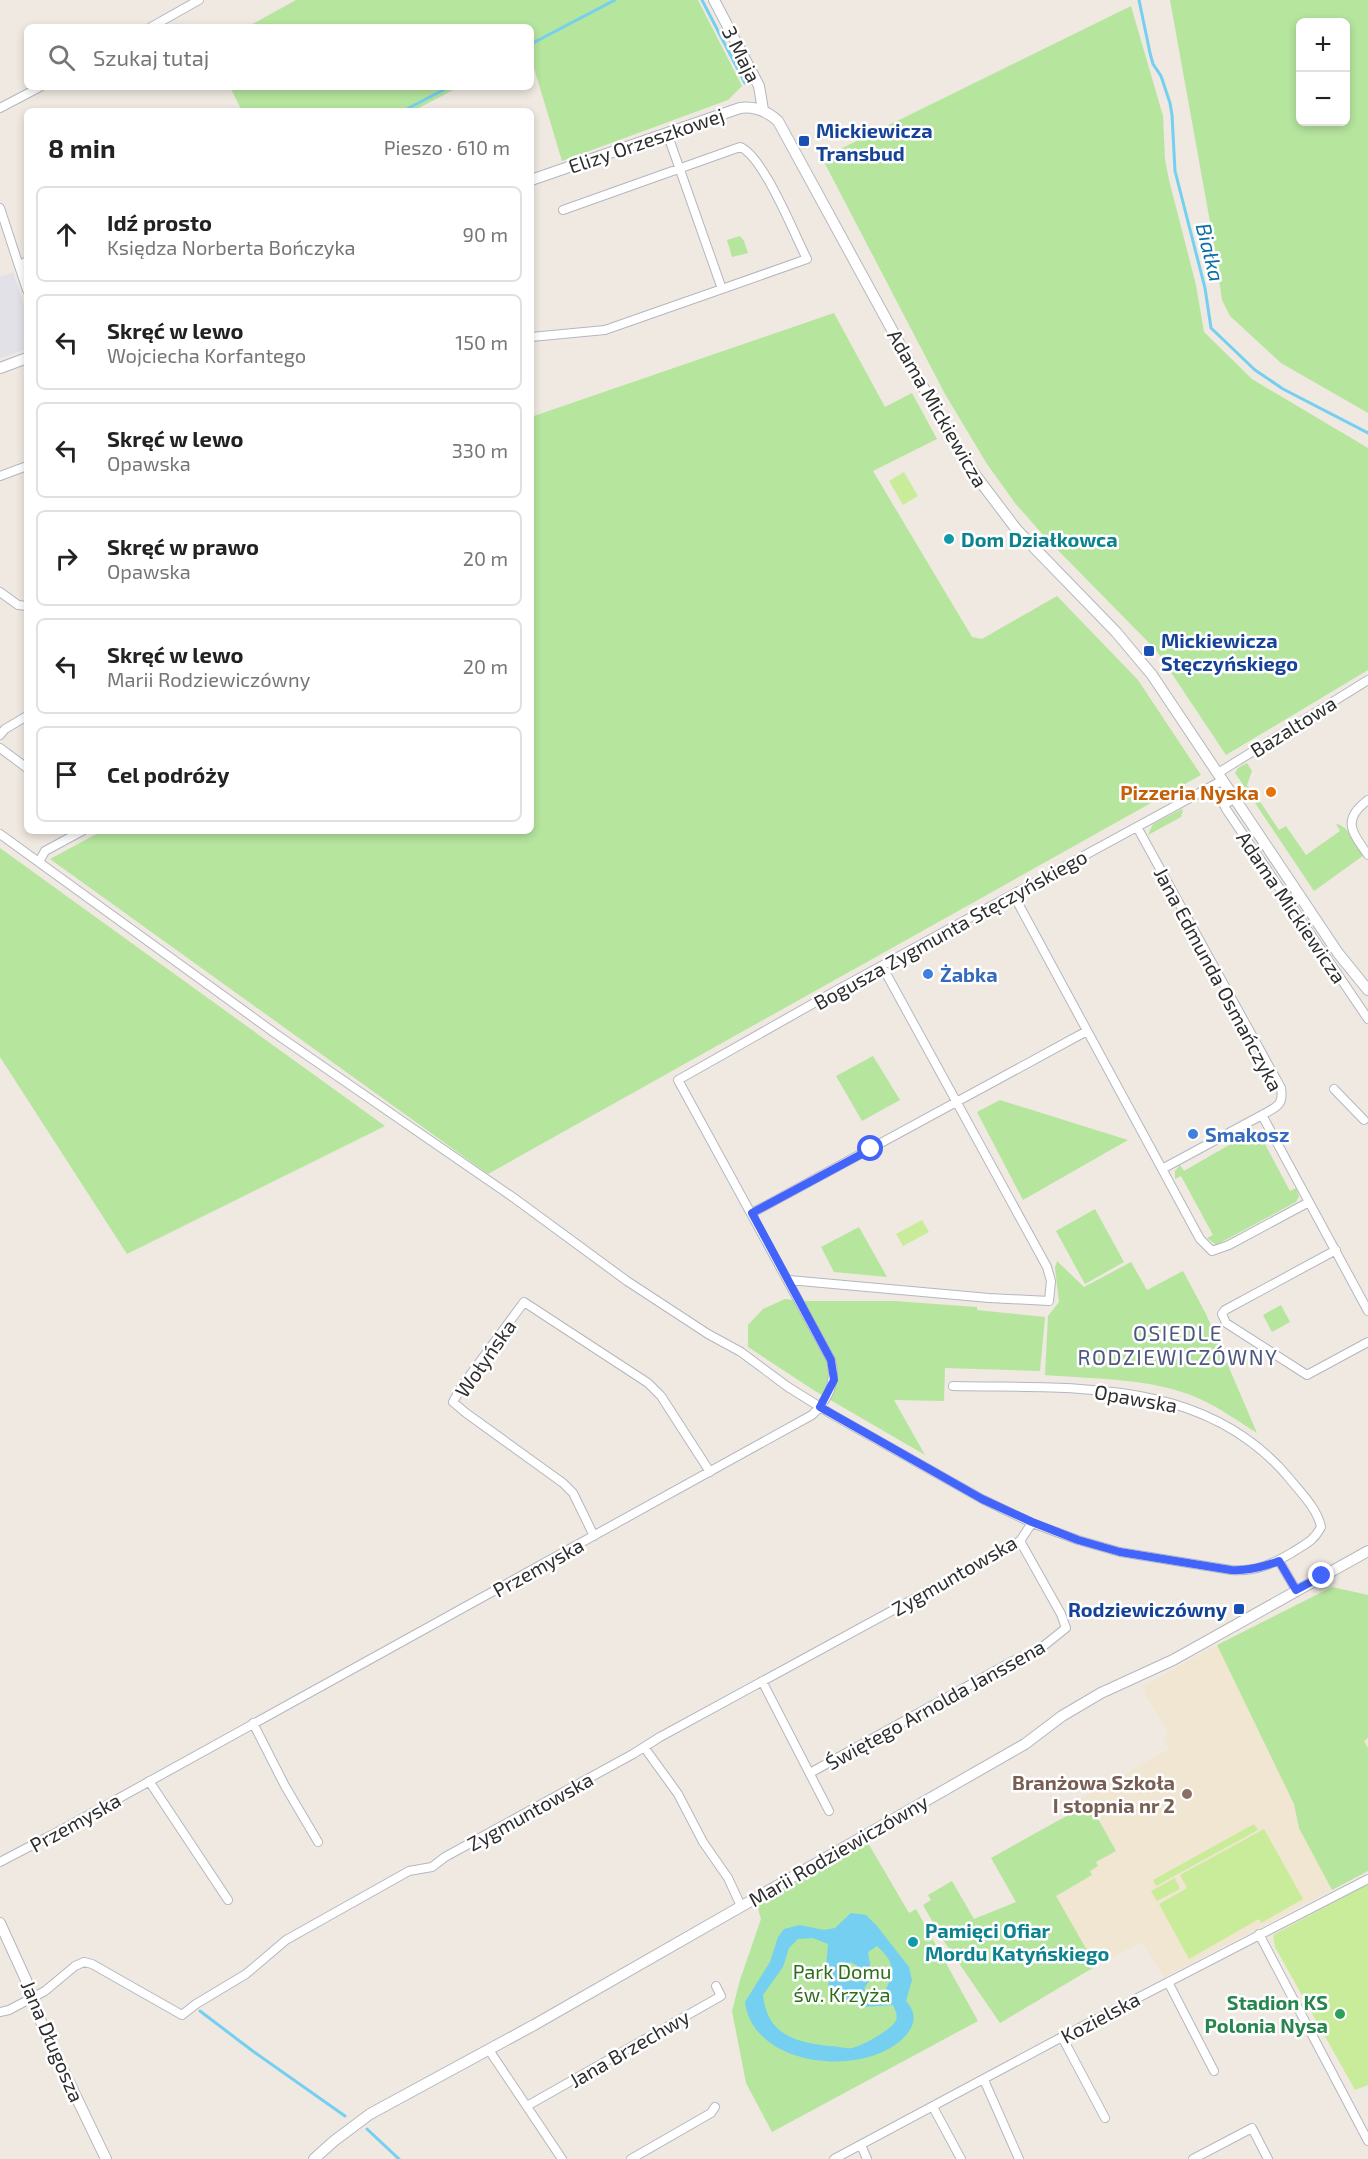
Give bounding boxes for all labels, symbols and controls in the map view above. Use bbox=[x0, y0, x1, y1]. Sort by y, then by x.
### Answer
map controls bbox=[1296, 18, 1350, 126]
button: + bbox=[1296, 18, 1350, 72]
street label: 3 Maja bbox=[718, 22, 766, 86]
search box bbox=[24, 24, 534, 90]
icon: search bbox=[45, 41, 78, 74]
text: Szukaj tutaj bbox=[93, 44, 209, 70]
button: − bbox=[1296, 72, 1350, 126]
street label: Elizy Orzeszkowej bbox=[565, 102, 727, 178]
place label: Mickiewicza Transbud bbox=[816, 118, 933, 165]
text: 8 min bbox=[48, 132, 116, 163]
marker: Mickiewicza Transbud bbox=[797, 134, 811, 148]
text: Pieszo · 610 m bbox=[384, 135, 510, 159]
text: Idź prosto bbox=[107, 209, 212, 235]
icon: ahead bbox=[50, 218, 83, 251]
water label: Białka bbox=[1192, 220, 1230, 284]
text: 90 m bbox=[463, 222, 508, 246]
text: Księdza Norberta Bończyka bbox=[107, 235, 356, 259]
text: Skręć w lewo bbox=[107, 317, 244, 343]
street label: Adama Mickiewicza bbox=[883, 325, 993, 491]
icon: left bbox=[50, 326, 83, 359]
text: 150 m bbox=[455, 330, 508, 354]
text: Wojciecha Korfantego bbox=[107, 343, 306, 367]
text: Skręć w lewo bbox=[107, 425, 244, 451]
icon: left bbox=[50, 434, 83, 467]
text: 330 m bbox=[452, 438, 508, 462]
text: Opawska bbox=[107, 451, 191, 475]
place label: Dom Działkowca bbox=[961, 527, 1118, 551]
marker: Dom Działkowca bbox=[942, 532, 956, 546]
text: Skręć w prawo bbox=[107, 533, 259, 559]
icon: right bbox=[50, 542, 83, 575]
text: 20 m bbox=[463, 546, 508, 570]
text: Opawska bbox=[107, 559, 191, 583]
place label: Mickiewicza Stęczyńskiego bbox=[1161, 628, 1298, 676]
text: Skręć w lewo bbox=[107, 641, 244, 667]
marker: Mickiewicza Stęczyńskiego bbox=[1142, 644, 1156, 658]
icon: left bbox=[50, 650, 83, 683]
text: 20 m bbox=[463, 654, 508, 678]
text: Marii Rodziewiczówny bbox=[107, 667, 310, 691]
street label: Bazaltowa bbox=[1246, 690, 1340, 762]
icon: arrive bbox=[50, 758, 83, 791]
text: Cel podróży bbox=[107, 761, 229, 787]
place label: Pizzeria Nyska bbox=[1120, 780, 1259, 805]
marker: Pizzeria Nyska bbox=[1264, 785, 1278, 799]
street label: Adama Mickiewicza bbox=[1232, 826, 1352, 988]
street label: Bogusza Zygmunta Stęczyńskiego bbox=[809, 844, 1091, 1014]
street label: Jana Edmunda Osmańczyka bbox=[1150, 863, 1288, 1095]
place label: Żabka bbox=[940, 962, 998, 986]
marker: Żabka bbox=[921, 967, 935, 981]
place label: Smakosz bbox=[1205, 1122, 1290, 1146]
marker: Smakosz bbox=[1186, 1127, 1200, 1141]
route start bbox=[857, 1135, 883, 1161]
street label: Wołyńska bbox=[449, 1314, 521, 1402]
district label: OSIEDLE RODZIEWICZÓWNY bbox=[1078, 1320, 1278, 1369]
street label: Opawska bbox=[1093, 1379, 1179, 1417]
street label: Zygmuntowska bbox=[887, 1530, 1021, 1620]
street label: Przemyska bbox=[488, 1532, 588, 1602]
route end bbox=[1308, 1562, 1334, 1588]
place label: Rodziewiczówny bbox=[1068, 1597, 1228, 1622]
marker: Rodziewiczówny bbox=[1232, 1602, 1246, 1616]
street label: Świętego Arnolda Janssena bbox=[821, 1634, 1049, 1774]
street label: Zygmuntowska bbox=[463, 1767, 597, 1855]
place label: Branżowa Szkoła I stopnia nr 2 bbox=[1012, 1770, 1175, 1817]
street label: Przemyska bbox=[25, 1787, 125, 1857]
marker: Branżowa Szkoła I stopnia nr 2 bbox=[1180, 1787, 1194, 1801]
street label: Marii Rodziewiczówny bbox=[744, 1789, 932, 1911]
place label: Pamięci Ofiar Mordu Katyńskiego bbox=[925, 1918, 1109, 1966]
marker: Pamięci Ofiar Mordu Katyńskiego bbox=[906, 1935, 920, 1949]
park label: Park Domu św. Krzyża bbox=[793, 1959, 891, 2006]
street label: Jana Długosza bbox=[17, 1977, 89, 2105]
street label: Kozielska bbox=[1056, 1986, 1144, 2048]
place label: Stadion KS Polonia Nysa bbox=[1205, 1990, 1328, 2038]
street label: Jana Brzechwy bbox=[565, 2004, 694, 2092]
marker: Stadion KS Polonia Nysa bbox=[1333, 2007, 1347, 2021]

